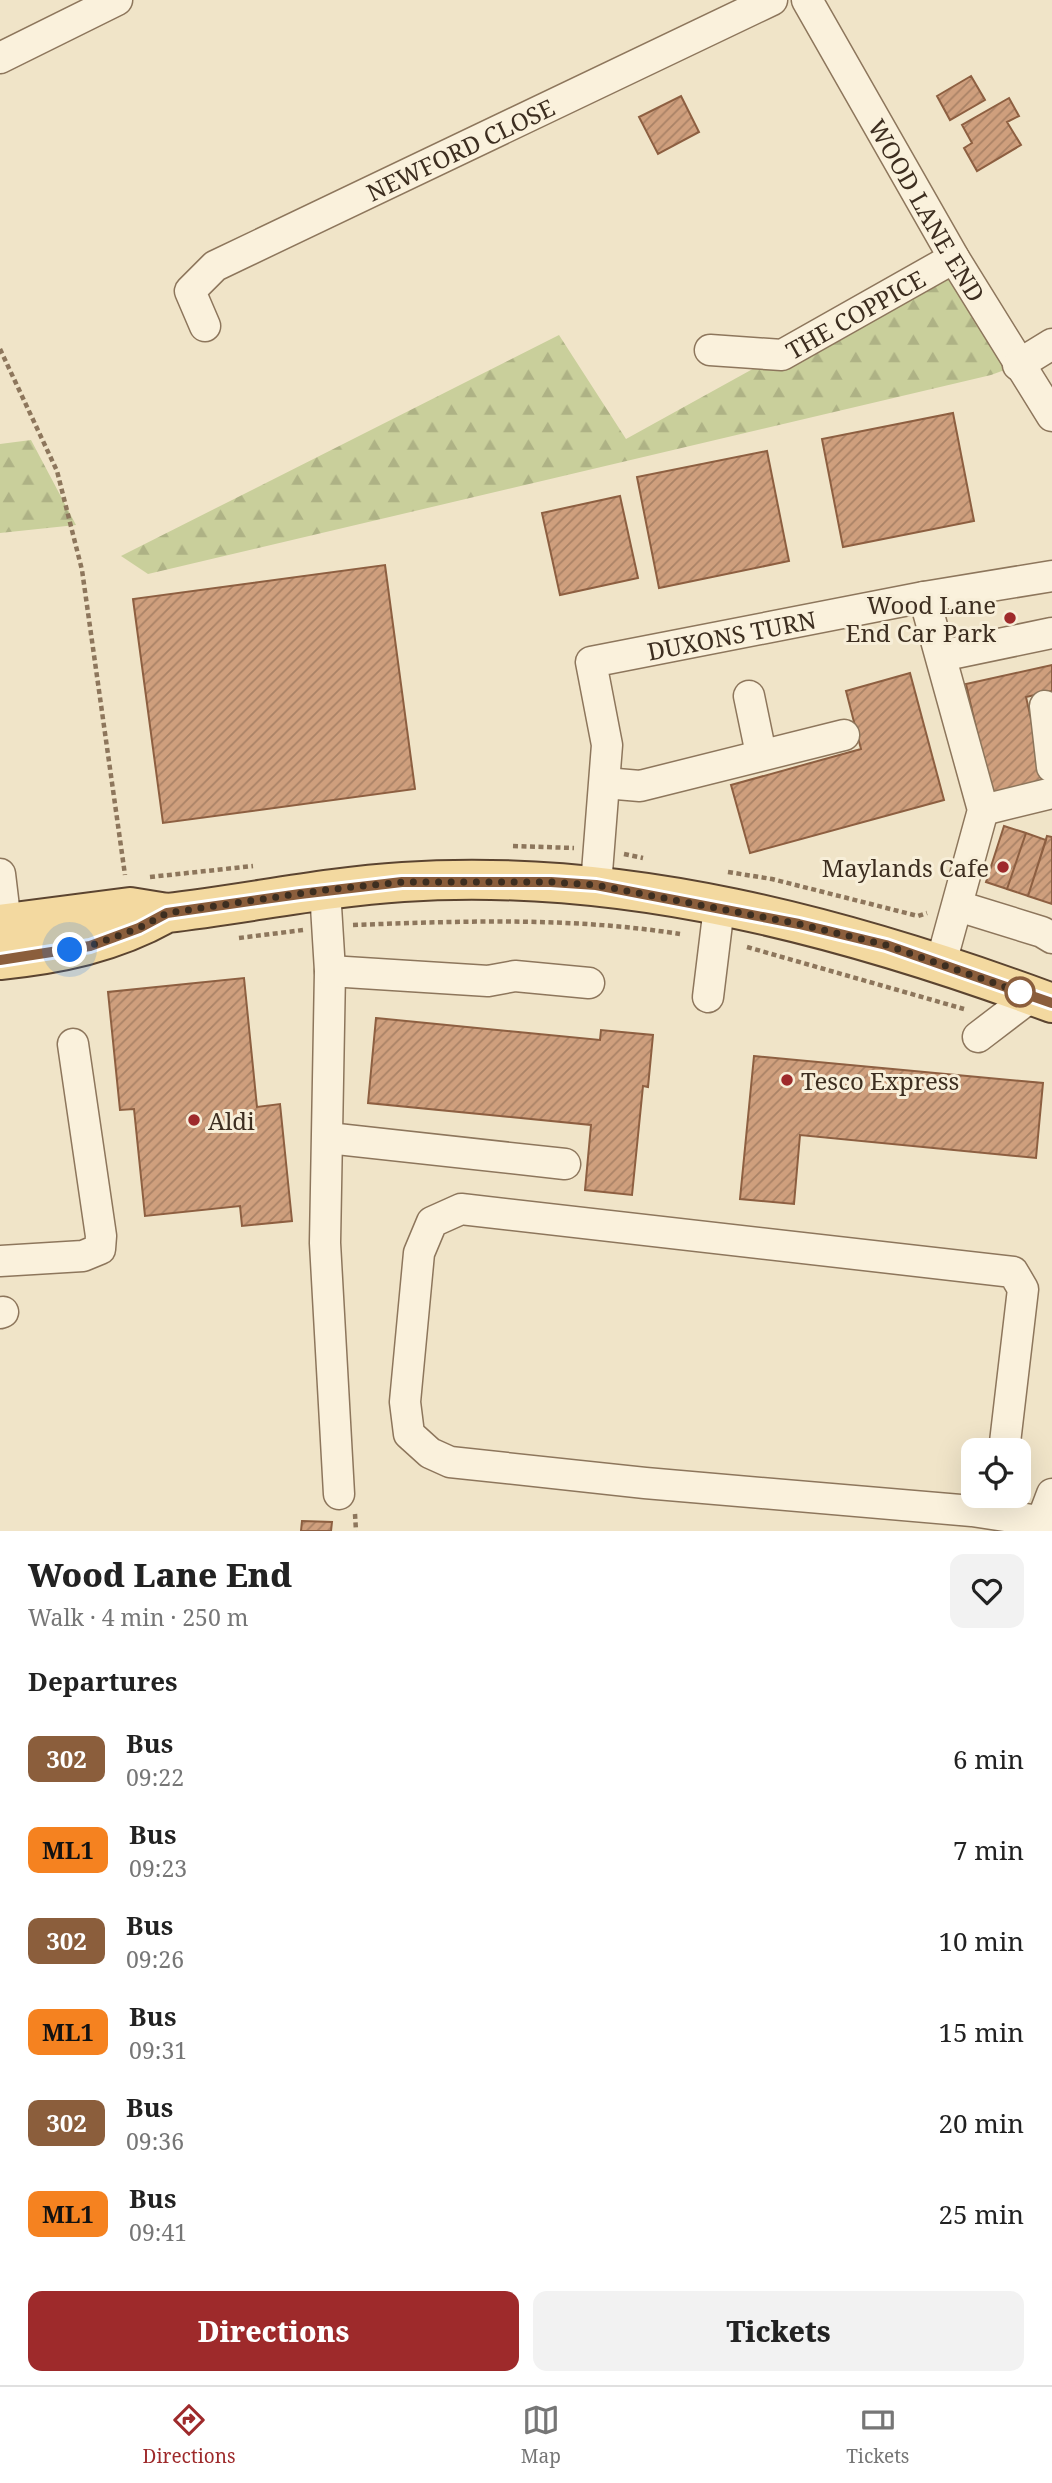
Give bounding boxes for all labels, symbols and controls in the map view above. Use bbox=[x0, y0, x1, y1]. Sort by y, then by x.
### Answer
street label: NEWFORD CLOSE bbox=[360, 90, 560, 208]
street label: WOOD LANE END bbox=[861, 113, 993, 308]
street label: THE COPPICE bbox=[779, 261, 931, 366]
place label: Wood Lane End Car Park bbox=[845, 588, 997, 649]
street label: DUXONS TURN bbox=[644, 602, 819, 667]
marker: Wood Lane End Car Park bbox=[1002, 610, 1018, 626]
place label: Maylands Cafe bbox=[822, 851, 989, 884]
marker: Maylands Cafe bbox=[995, 859, 1011, 875]
your location bbox=[52, 932, 87, 967]
unlabelled marker bbox=[1005, 977, 1035, 1007]
place label: Tesco Express bbox=[801, 1064, 959, 1097]
marker: Tesco Express bbox=[779, 1072, 795, 1088]
place label: Aldi bbox=[208, 1104, 255, 1137]
marker: Aldi bbox=[186, 1112, 202, 1128]
map controls bbox=[961, 1438, 1031, 1508]
button: locate bbox=[961, 1438, 1031, 1508]
text: Wood Lane End bbox=[28, 1552, 292, 1597]
button: heart bbox=[950, 1554, 1024, 1628]
text: Walk · 4 min · 250 m bbox=[28, 1601, 248, 1633]
text: Departures bbox=[28, 1663, 178, 1699]
text: Bus bbox=[126, 1725, 173, 1761]
text: 6 min bbox=[953, 1741, 1024, 1777]
text: 302 bbox=[46, 1742, 87, 1775]
text: 09:22 bbox=[126, 1761, 184, 1793]
text: Bus bbox=[129, 1816, 176, 1852]
text: 7 min bbox=[953, 1832, 1024, 1868]
text: ML1 bbox=[42, 1833, 94, 1866]
text: 09:23 bbox=[129, 1852, 187, 1884]
text: Bus bbox=[126, 1907, 173, 1943]
text: 10 min bbox=[939, 1923, 1024, 1959]
text: 302 bbox=[46, 1924, 87, 1957]
text: 09:26 bbox=[126, 1943, 184, 1975]
text: Bus bbox=[129, 1998, 176, 2034]
text: 15 min bbox=[939, 2014, 1024, 2050]
text: ML1 bbox=[42, 2015, 94, 2048]
text: 09:31 bbox=[129, 2034, 187, 2066]
text: Bus bbox=[126, 2089, 173, 2125]
text: 20 min bbox=[939, 2105, 1024, 2141]
text: 302 bbox=[46, 2106, 87, 2139]
text: 09:36 bbox=[126, 2125, 184, 2157]
text: Bus bbox=[129, 2180, 176, 2216]
text: 25 min bbox=[939, 2196, 1024, 2232]
text: ML1 bbox=[42, 2197, 94, 2230]
text: 09:41 bbox=[129, 2216, 187, 2248]
button: Directions bbox=[28, 2291, 519, 2371]
button: Tickets bbox=[533, 2291, 1024, 2371]
tab: Directions bbox=[143, 2401, 236, 2469]
tab: Map bbox=[521, 2401, 561, 2469]
tab: Tickets bbox=[846, 2401, 909, 2469]

